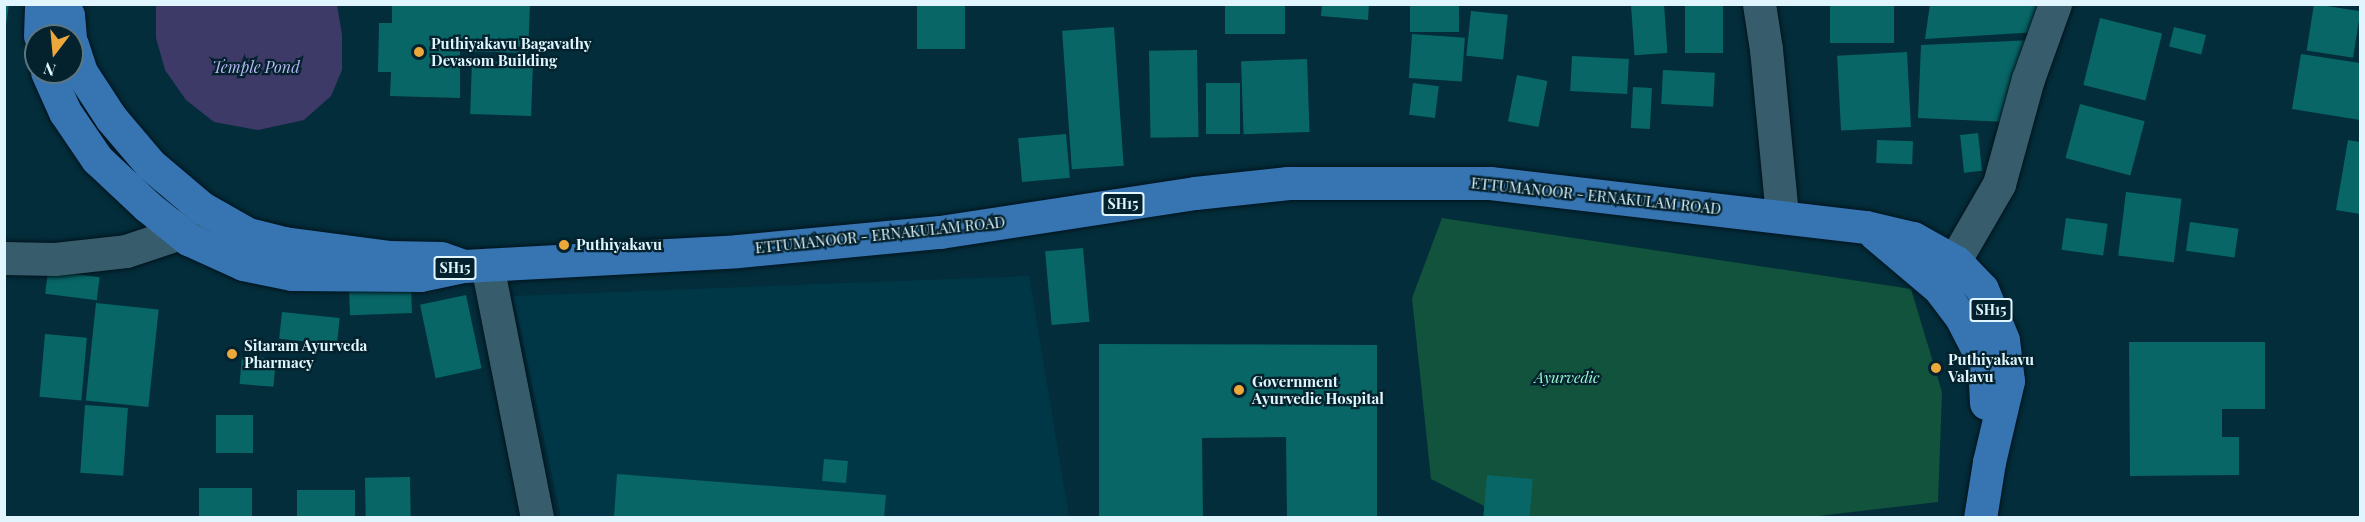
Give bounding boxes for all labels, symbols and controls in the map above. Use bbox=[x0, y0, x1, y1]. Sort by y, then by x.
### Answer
north arrow bbox=[24, 24, 84, 84]
place label: Puthiyakavu Bagavathy Devasom Building bbox=[431, 34, 592, 69]
marker: Puthiyakavu Bagavathy Devasom Building bbox=[412, 45, 426, 59]
water label: Temple Pond bbox=[212, 57, 300, 77]
text: N bbox=[41, 58, 58, 82]
street label: ETTUMANOOR - ERNAKULAM ROAD bbox=[1470, 174, 1722, 218]
road number: SH15 bbox=[1100, 193, 1146, 215]
street label: ETTUMANOOR - ERNAKULAM ROAD bbox=[754, 213, 1006, 257]
place label: Puthiyakavu bbox=[576, 236, 662, 254]
marker: Puthiyakavu bbox=[557, 238, 571, 252]
road number: SH15 bbox=[432, 257, 478, 279]
road number: SH15 bbox=[1968, 299, 2014, 321]
place label: Sitaram Ayurveda Pharmacy bbox=[244, 336, 368, 371]
marker: Sitaram Ayurveda Pharmacy bbox=[225, 347, 239, 361]
place label: Puthiyakavu Valavu bbox=[1948, 350, 2034, 385]
marker: Puthiyakavu Valavu bbox=[1929, 361, 1943, 375]
park label: Ayurvedic bbox=[1534, 369, 1600, 387]
place label: Government Ayurvedic Hospital bbox=[1252, 372, 1384, 407]
marker: Government Ayurvedic Hospital bbox=[1230, 381, 1248, 399]

